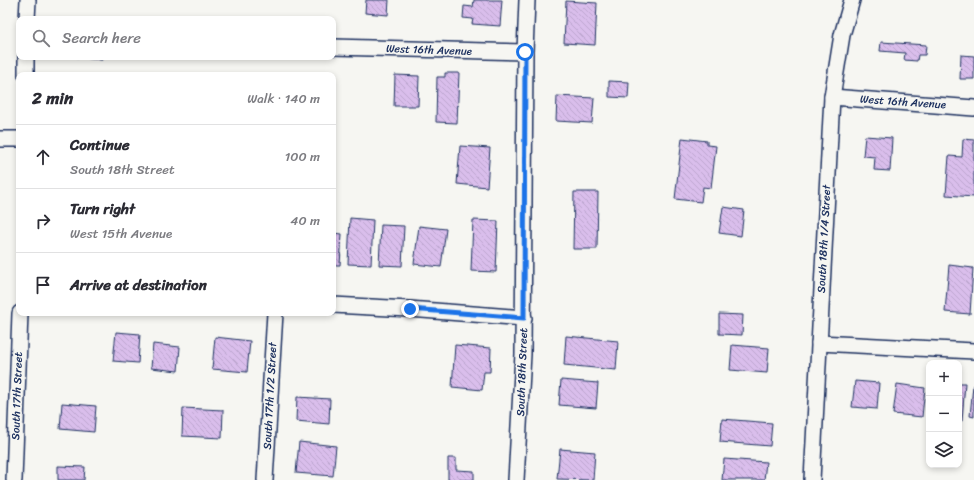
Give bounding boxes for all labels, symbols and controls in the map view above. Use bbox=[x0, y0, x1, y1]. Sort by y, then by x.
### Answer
search box bbox=[16, 16, 336, 60]
text: Search here bbox=[62, 25, 141, 51]
icon: search bbox=[30, 27, 52, 49]
street label: West 16th Avenue bbox=[386, 39, 473, 61]
route start bbox=[516, 43, 534, 61]
text: 2 min bbox=[32, 83, 73, 113]
text: Walk · 140 m bbox=[247, 87, 320, 110]
street label: West 16th Avenue bbox=[859, 90, 947, 115]
text: Continue bbox=[70, 132, 130, 158]
text: 100 m bbox=[285, 145, 320, 168]
icon: ahead bbox=[32, 146, 54, 168]
text: South 18th Street bbox=[70, 158, 175, 181]
street label: South 18th 1/4 Street bbox=[812, 184, 836, 293]
text: Turn right bbox=[70, 196, 135, 222]
text: 40 m bbox=[290, 209, 320, 232]
icon: right bbox=[32, 210, 54, 232]
text: West 15th Avenue bbox=[70, 222, 172, 245]
text: Arrive at destination bbox=[70, 272, 207, 298]
icon: arrive bbox=[32, 274, 54, 296]
route end bbox=[401, 300, 419, 318]
street label: South 18th Street bbox=[511, 327, 533, 417]
street label: South 17th 1/2 Street bbox=[258, 341, 282, 450]
street label: South 17th Street bbox=[6, 351, 28, 440]
map controls bbox=[926, 360, 962, 468]
button: + bbox=[926, 360, 962, 396]
button: − bbox=[926, 396, 962, 432]
button: layers bbox=[926, 432, 962, 468]

